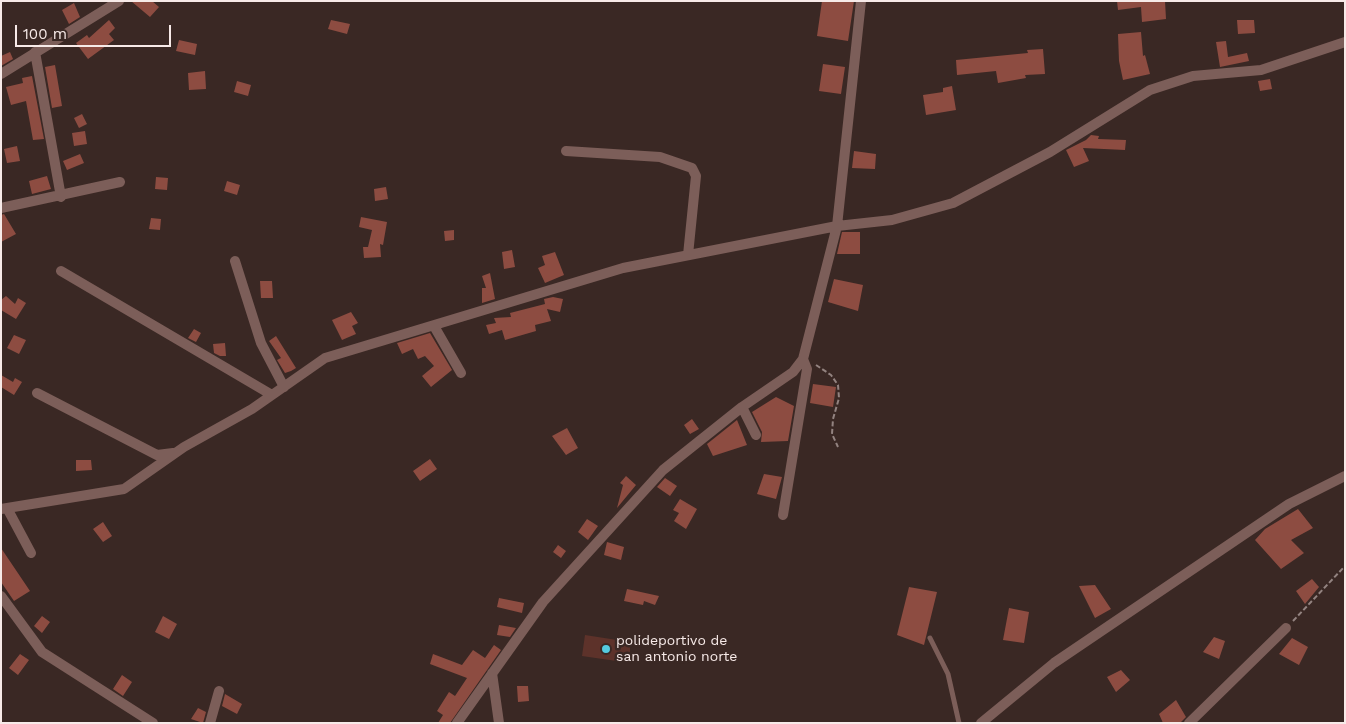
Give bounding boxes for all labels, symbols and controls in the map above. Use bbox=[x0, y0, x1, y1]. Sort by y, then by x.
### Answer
scale bar bbox=[18, 15, 174, 47]
text: 100 m bbox=[23, 25, 67, 43]
place label: polideportivo de san antonio norte bbox=[616, 633, 737, 666]
marker: polideportivo de san antonio norte bbox=[600, 643, 612, 655]

